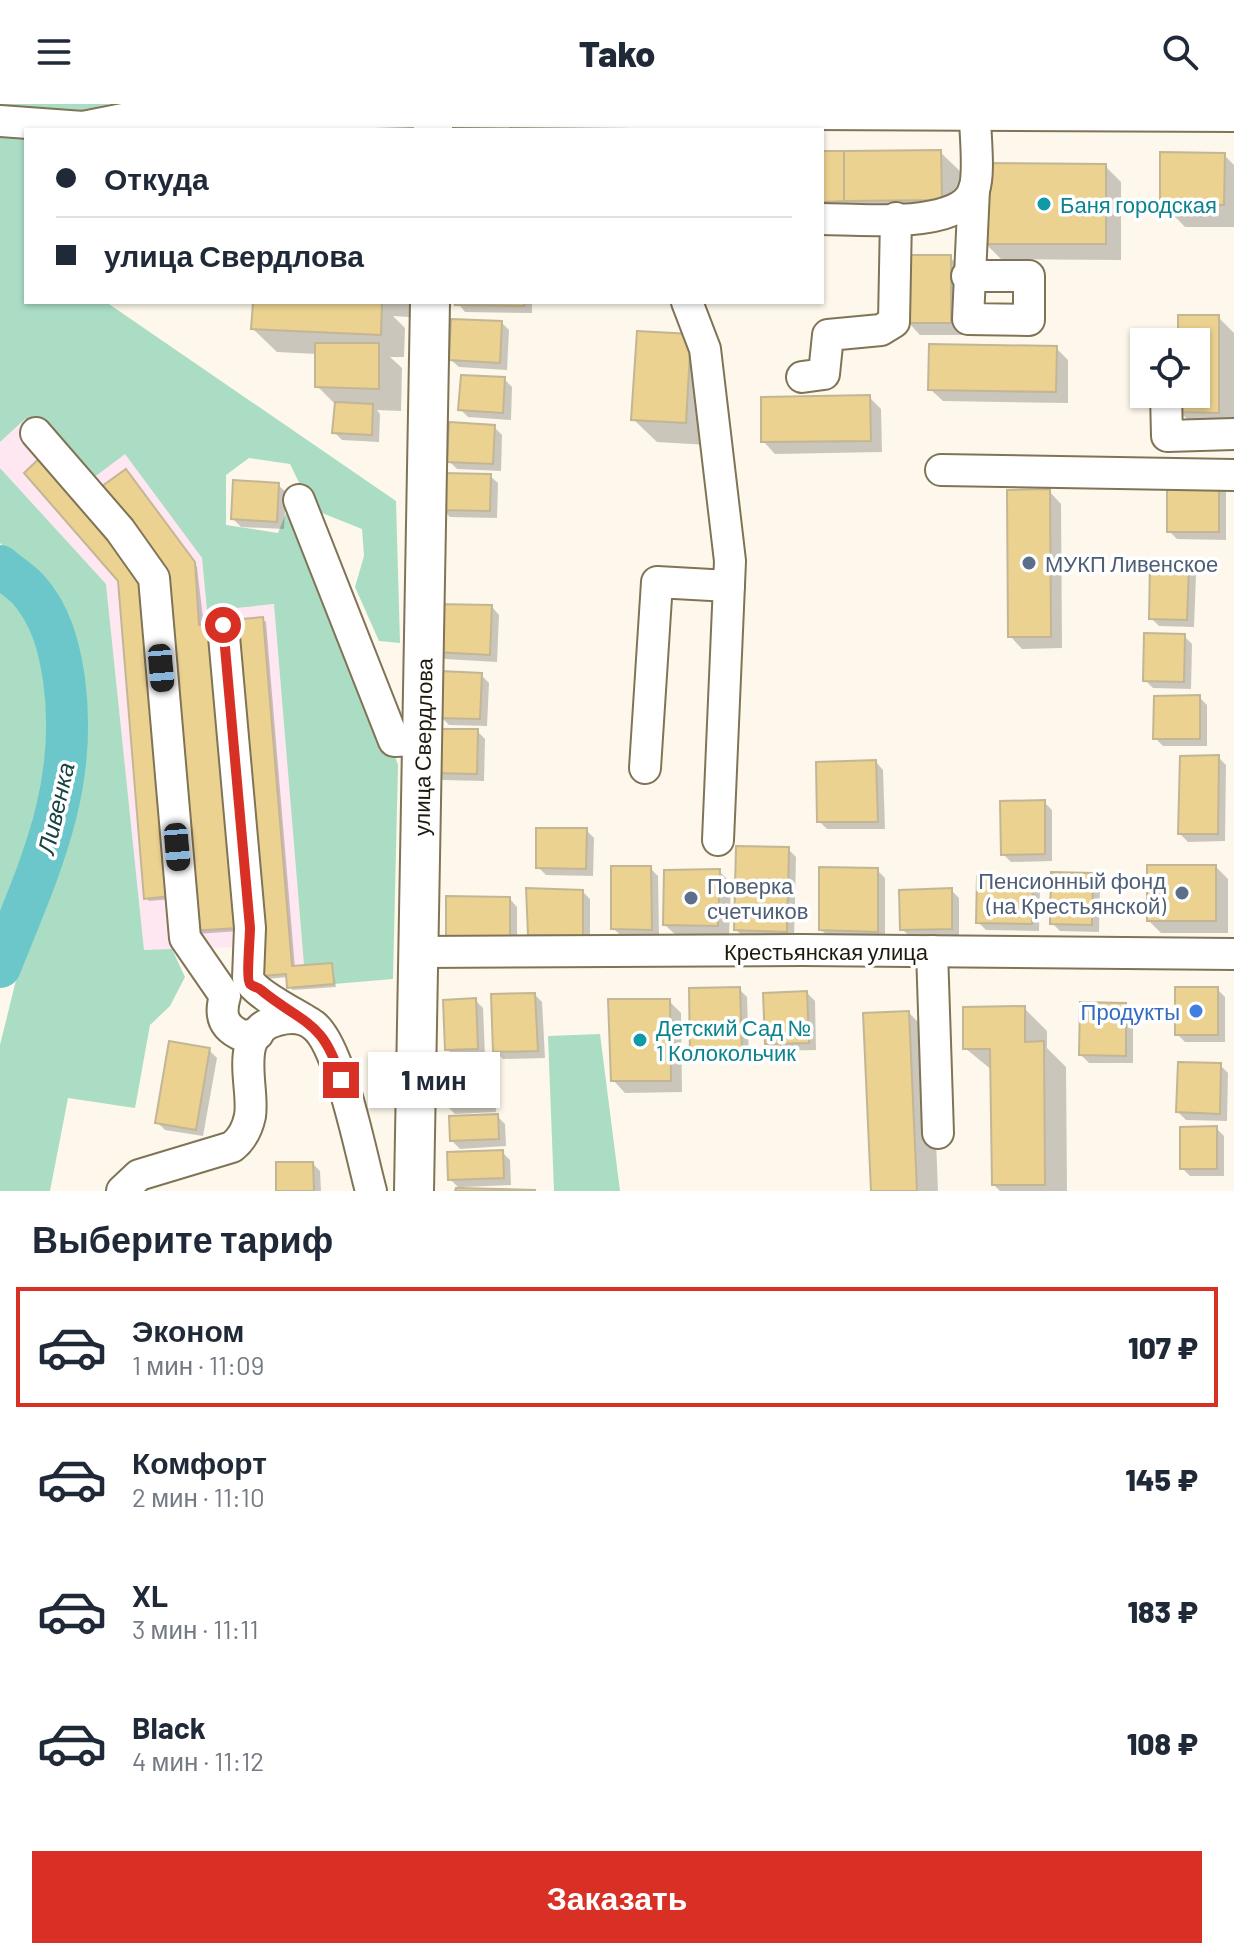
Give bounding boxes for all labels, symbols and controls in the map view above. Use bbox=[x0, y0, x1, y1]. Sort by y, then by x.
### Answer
icon: menu bbox=[32, 30, 76, 74]
icon: search bbox=[1158, 30, 1202, 74]
text: Tako bbox=[579, 31, 655, 74]
text: Откуда bbox=[104, 160, 209, 196]
place label: Баня городская bbox=[1060, 191, 1217, 218]
marker: Баня городская bbox=[1035, 195, 1053, 213]
text: улица Свердлова bbox=[104, 237, 364, 273]
map controls bbox=[1130, 328, 1210, 408]
button: locate bbox=[1130, 328, 1210, 408]
place label: МУКП Ливенское bbox=[1045, 550, 1218, 576]
marker: МУКП Ливенское bbox=[1020, 554, 1038, 572]
route start bbox=[205, 607, 241, 643]
car bbox=[147, 643, 175, 693]
street label: улица Свердлова bbox=[407, 657, 438, 836]
water label: Ливенка bbox=[30, 759, 80, 859]
car bbox=[163, 822, 191, 872]
place label: Пенсионный фонд (на Крестьянской) bbox=[978, 867, 1166, 919]
place label: Поверка счетчиков bbox=[707, 872, 808, 923]
marker: Пенсионный фонд (на Крестьянской) bbox=[1173, 884, 1191, 902]
marker: Поверка счетчиков bbox=[682, 889, 700, 907]
street label: Крестьянская улица bbox=[724, 938, 929, 965]
place label: Продукты bbox=[1081, 998, 1180, 1025]
marker: Продукты bbox=[1187, 1002, 1205, 1020]
place label: Детский Сад № 1 Колокольчик bbox=[656, 1014, 811, 1065]
marker: Детский Сад № 1 Колокольчик bbox=[631, 1031, 649, 1049]
callout: 1 мин bbox=[369, 1052, 501, 1108]
route end bbox=[323, 1062, 359, 1098]
text: 1 мин bbox=[401, 1064, 467, 1095]
text: Выберите тариф bbox=[32, 1217, 333, 1260]
icon: car bbox=[36, 1311, 108, 1383]
text: Эконом bbox=[132, 1312, 245, 1348]
text: 107 ₽ bbox=[1128, 1329, 1198, 1365]
text: 1 мин · 11:09 bbox=[132, 1349, 264, 1380]
icon: car bbox=[36, 1443, 108, 1515]
text: Комфорт bbox=[132, 1444, 267, 1480]
text: 145 ₽ bbox=[1125, 1461, 1198, 1497]
text: 2 мин · 11:10 bbox=[132, 1481, 265, 1512]
icon: car bbox=[36, 1575, 108, 1647]
text: XL bbox=[132, 1577, 168, 1613]
text: 183 ₽ bbox=[1127, 1593, 1198, 1629]
text: 3 мин · 11:11 bbox=[132, 1613, 259, 1644]
icon: car bbox=[36, 1707, 108, 1779]
text: Black bbox=[132, 1709, 206, 1745]
text: 108 ₽ bbox=[1127, 1725, 1198, 1761]
text: 4 мин · 11:12 bbox=[132, 1745, 264, 1776]
button: Заказать bbox=[32, 1851, 1202, 1943]

